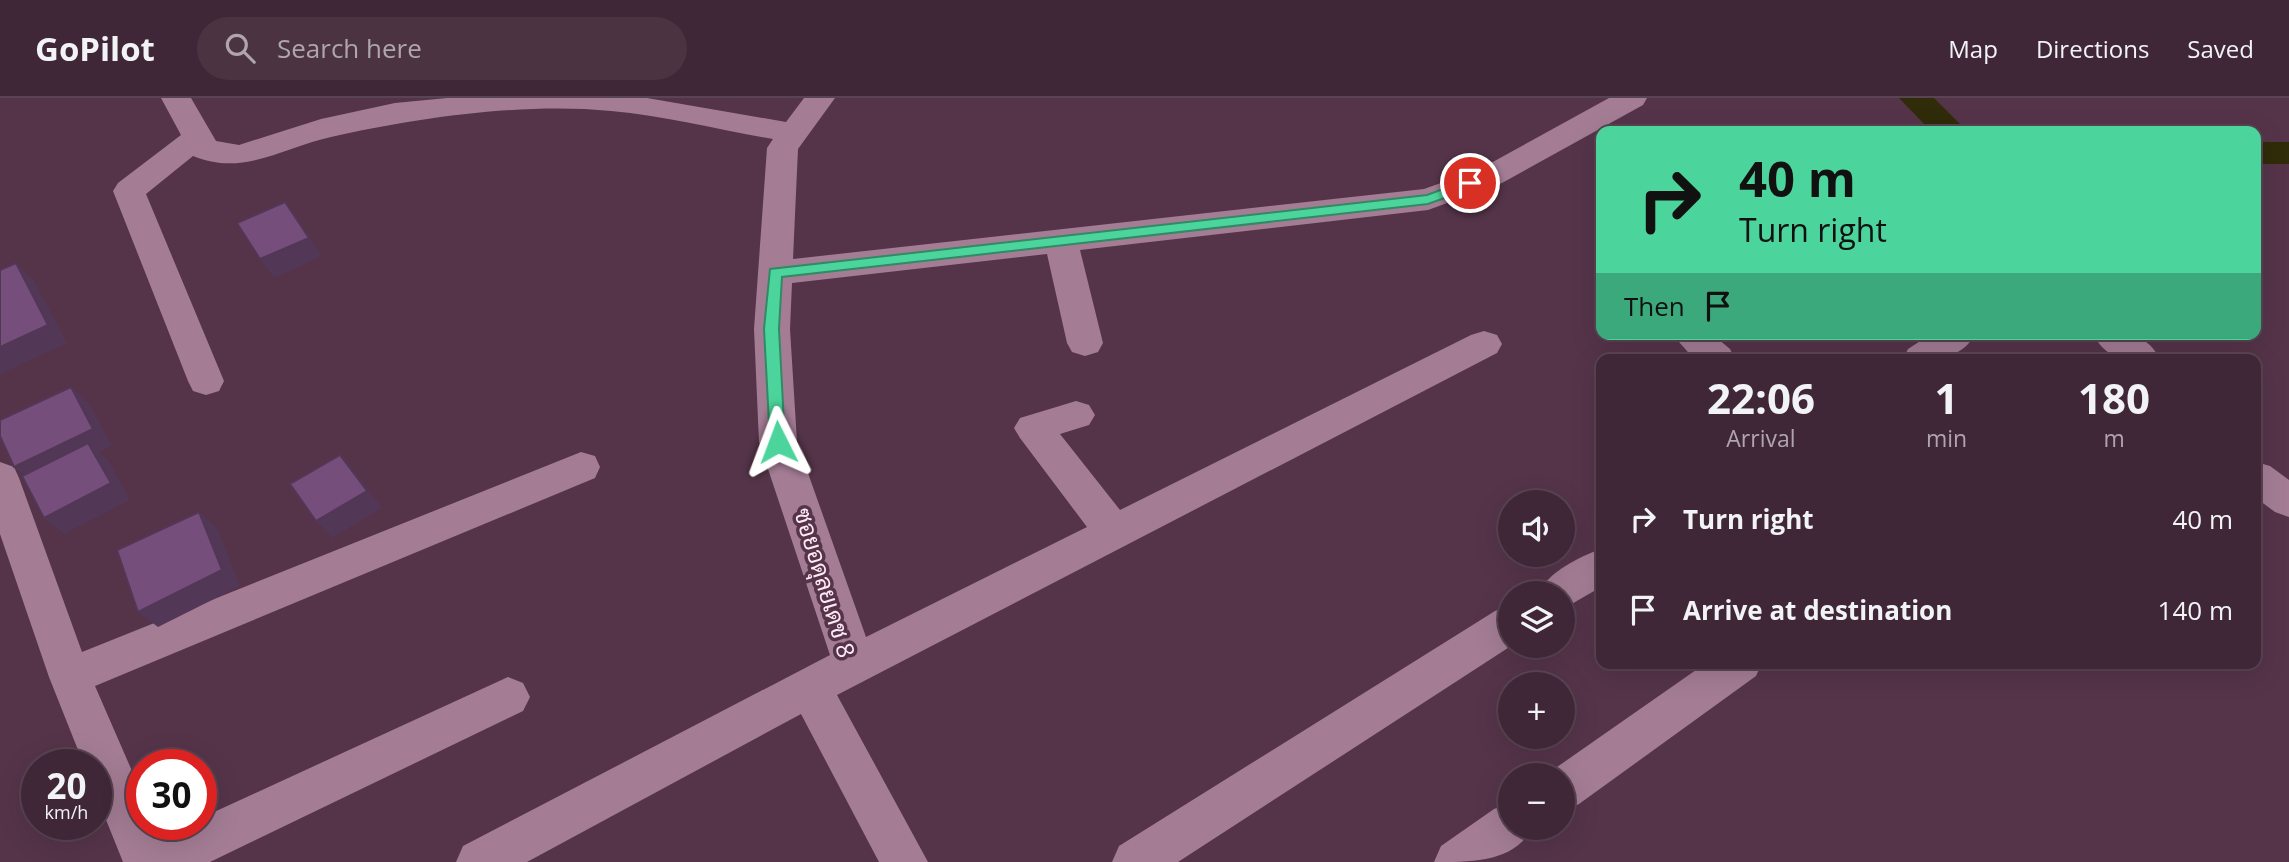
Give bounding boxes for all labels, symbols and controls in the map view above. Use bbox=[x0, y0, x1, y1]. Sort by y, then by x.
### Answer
search box bbox=[197, 17, 687, 80]
text: GoPilot bbox=[35, 26, 155, 71]
icon: search bbox=[221, 29, 259, 67]
text: Search here bbox=[277, 30, 422, 66]
text: Map bbox=[1948, 32, 1998, 65]
text: Directions bbox=[2036, 32, 2149, 65]
text: Saved bbox=[2187, 32, 2254, 65]
text: 40 m bbox=[1739, 145, 1856, 211]
pin bbox=[1440, 153, 1500, 213]
icon: right bbox=[1624, 154, 1715, 245]
icon: arrive bbox=[1451, 164, 1489, 202]
text: Turn right bbox=[1739, 208, 1887, 251]
icon: arrive bbox=[1699, 287, 1737, 325]
text: Then bbox=[1624, 288, 1685, 324]
text: 22:06 bbox=[1707, 369, 1815, 426]
text: 1 bbox=[1934, 369, 1959, 426]
text: 180 bbox=[2078, 369, 2150, 426]
position arrow bbox=[741, 405, 815, 479]
text: Arrival bbox=[1726, 422, 1796, 454]
text: min bbox=[1926, 422, 1967, 454]
text: m bbox=[2103, 422, 2125, 454]
map controls bbox=[1498, 490, 1575, 840]
button: sound bbox=[1498, 490, 1575, 567]
icon: right bbox=[1624, 500, 1662, 538]
text: Turn right bbox=[1683, 501, 1814, 537]
text: 40 m bbox=[2172, 501, 2233, 537]
street label: ซอยอดุลยเดช 8 bbox=[786, 504, 864, 662]
button: layers bbox=[1498, 581, 1575, 658]
icon: arrive bbox=[1624, 591, 1662, 629]
text: Arrive at destination bbox=[1683, 592, 1952, 628]
text: 140 m bbox=[2158, 592, 2233, 628]
button: + bbox=[1498, 672, 1575, 749]
speed limit sign: 30 bbox=[126, 749, 217, 840]
text: 20 bbox=[46, 762, 87, 809]
button: − bbox=[1498, 763, 1575, 840]
text: km/h bbox=[45, 800, 88, 824]

